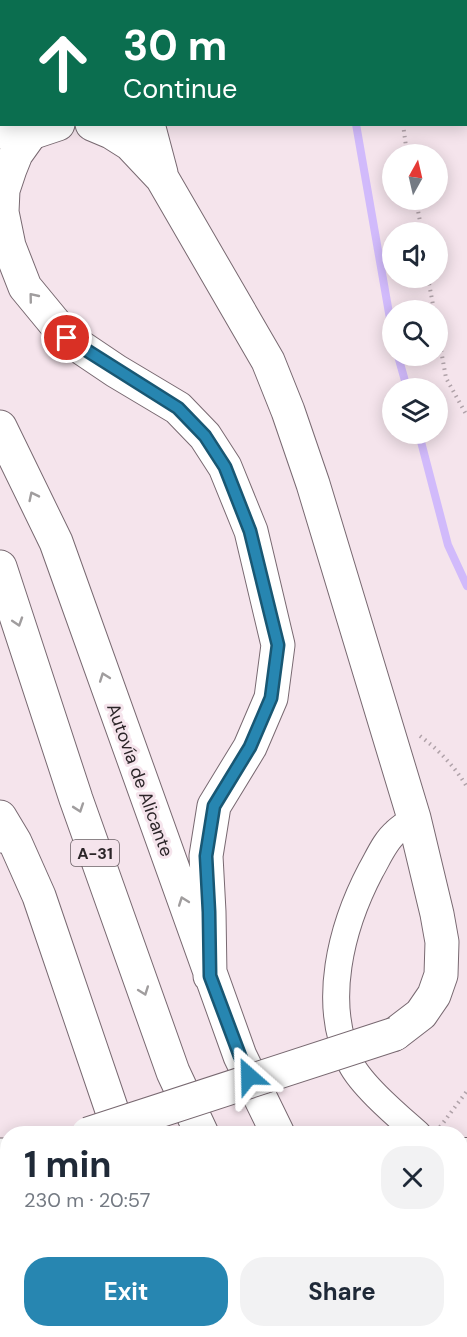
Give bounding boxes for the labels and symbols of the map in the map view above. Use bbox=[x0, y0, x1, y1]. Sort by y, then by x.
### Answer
north arrow bbox=[382, 144, 448, 210]
one-way arrow bbox=[29, 292, 40, 303]
pin bbox=[41, 312, 92, 363]
one-way arrow bbox=[29, 491, 41, 502]
one-way arrow bbox=[11, 616, 23, 627]
one-way arrow bbox=[98, 673, 111, 683]
street label: Autovía de Alicante bbox=[101, 700, 179, 860]
one-way arrow bbox=[72, 802, 85, 813]
road number: A-31 bbox=[71, 840, 119, 866]
one-way arrow bbox=[178, 896, 191, 907]
one-way arrow bbox=[137, 986, 150, 996]
position arrow bbox=[217, 1044, 281, 1108]

